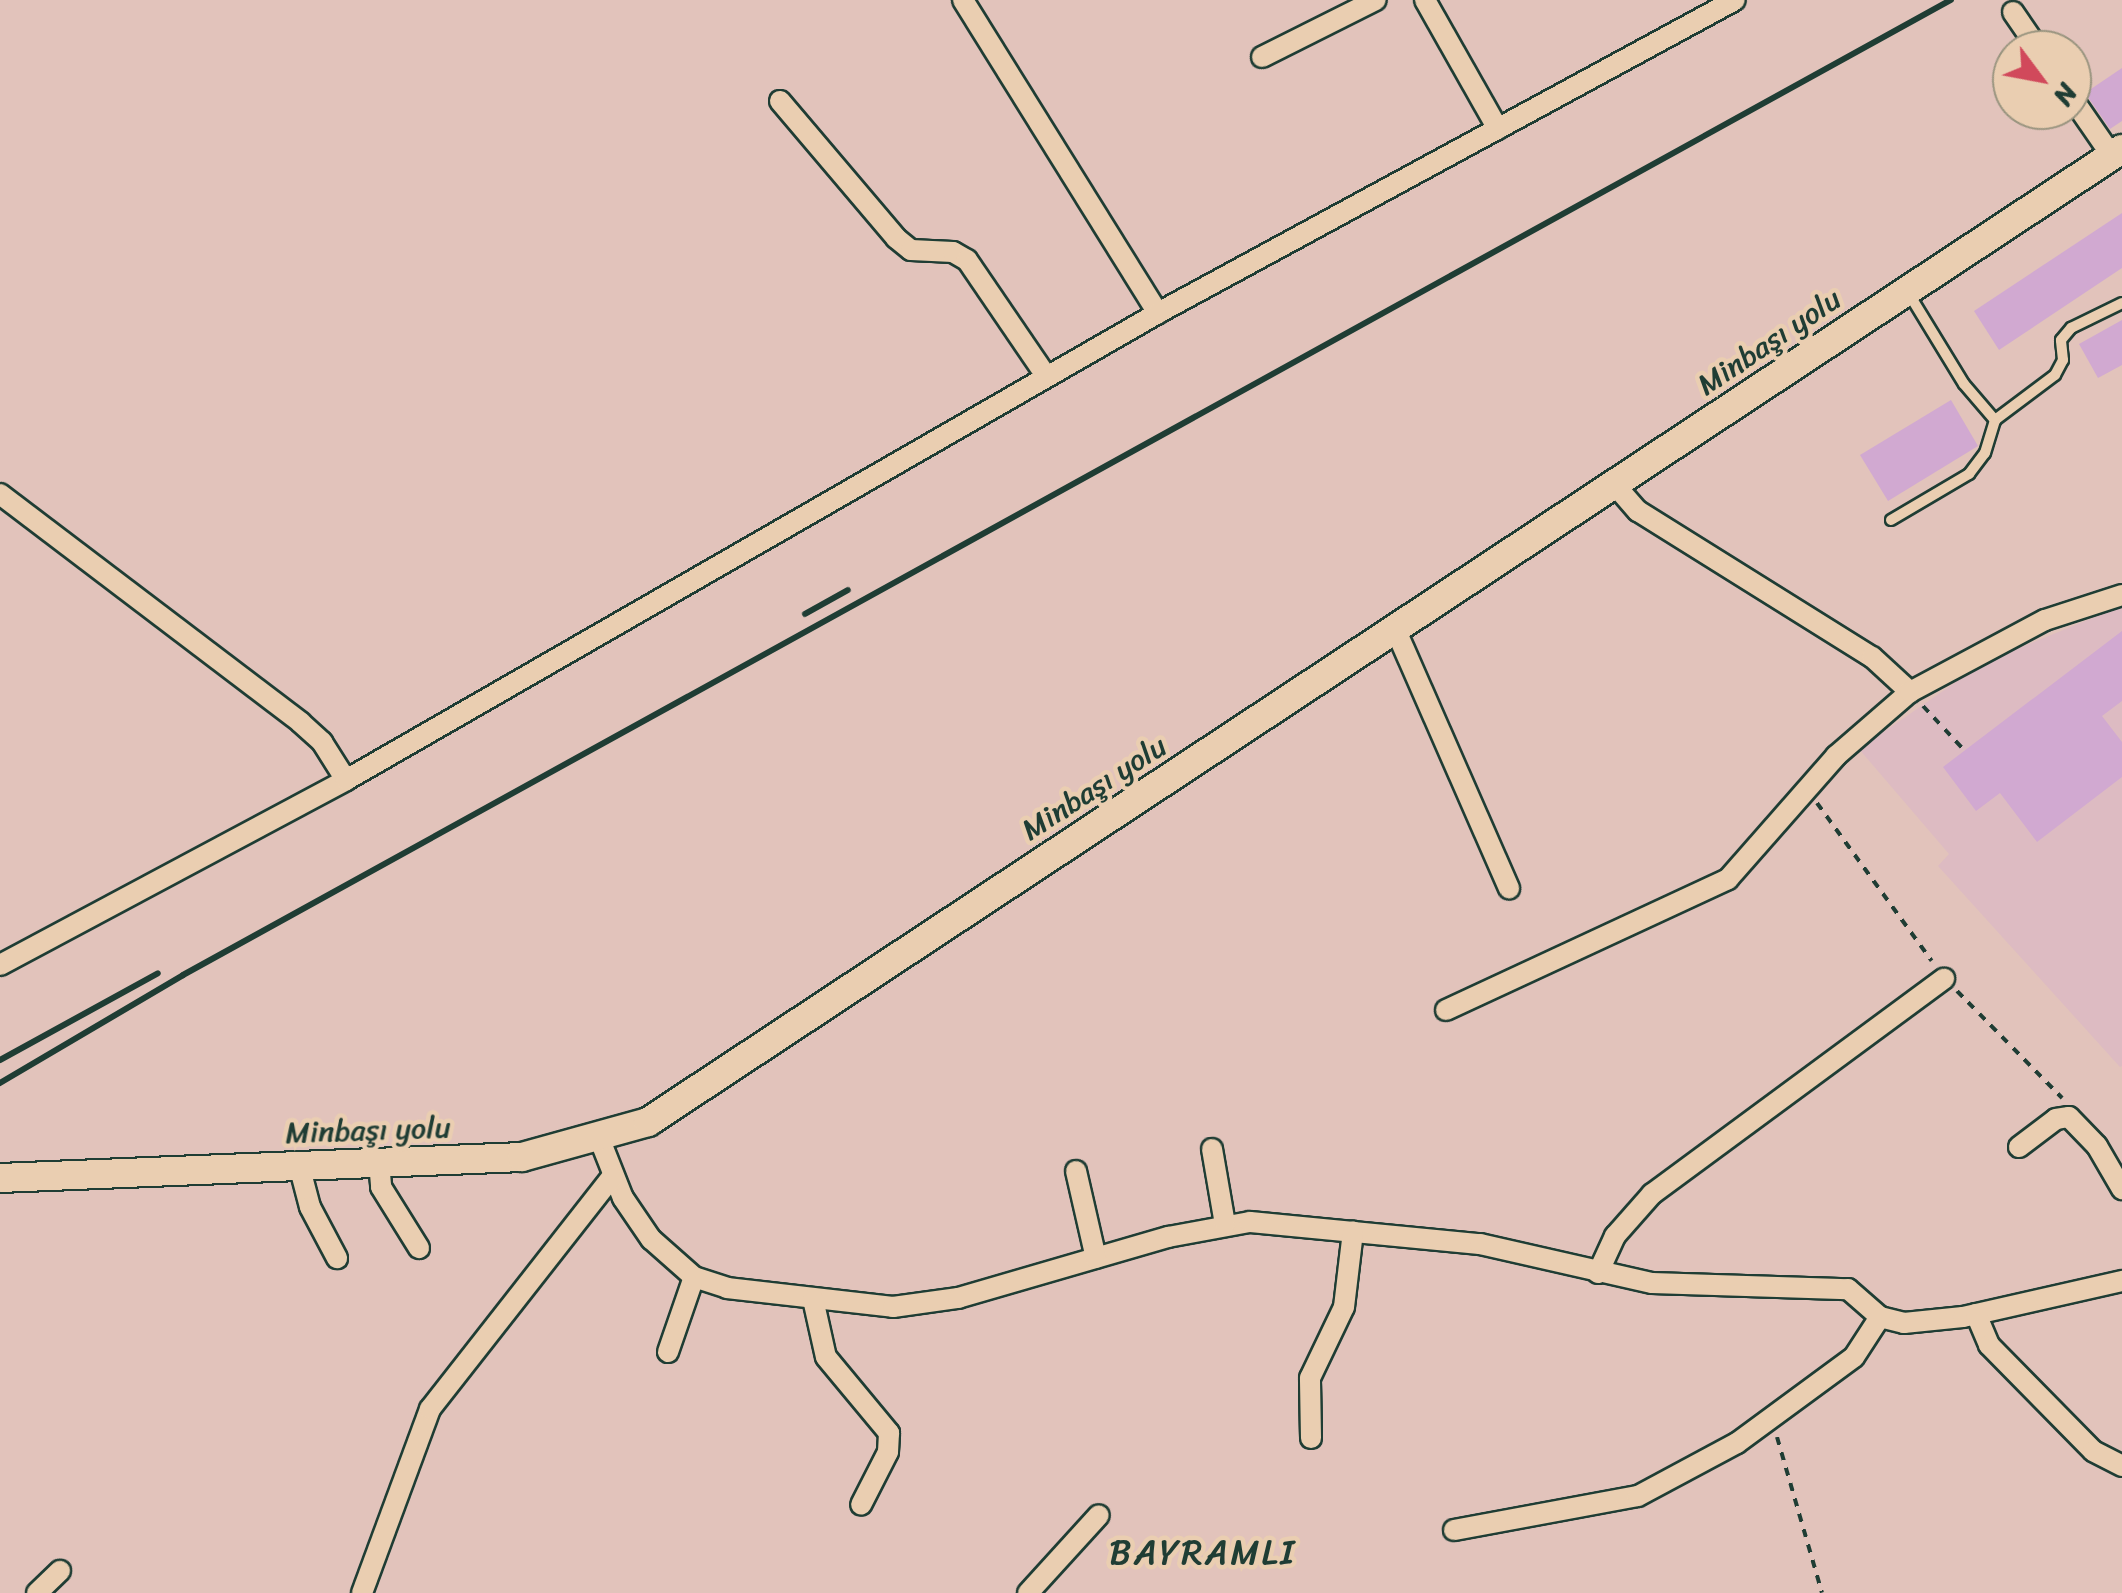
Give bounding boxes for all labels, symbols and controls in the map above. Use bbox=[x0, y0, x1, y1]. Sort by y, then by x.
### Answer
north arrow bbox=[1992, 30, 2092, 130]
text: N bbox=[2040, 74, 2092, 116]
street label: Minbaşı yolu bbox=[1690, 281, 1848, 403]
street label: Minbaşı yolu bbox=[1015, 728, 1173, 848]
street label: Minbaşı yolu bbox=[285, 1109, 451, 1151]
district label: BAYRAMLI bbox=[1111, 1531, 1295, 1573]

